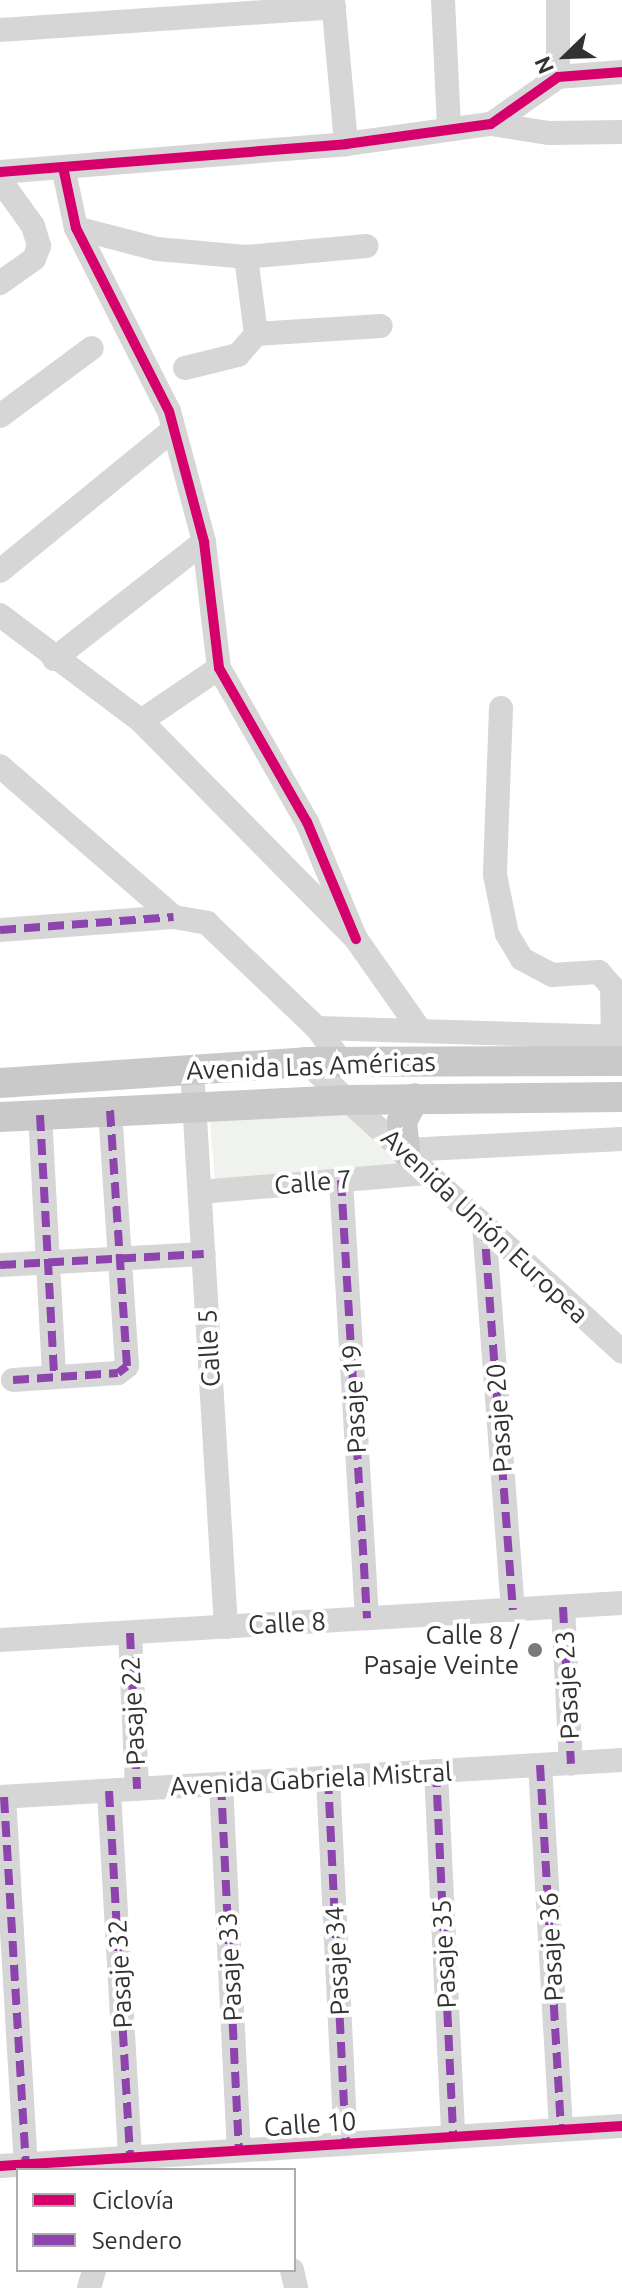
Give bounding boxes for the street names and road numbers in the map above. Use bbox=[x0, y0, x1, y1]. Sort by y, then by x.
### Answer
street label: Avenida Las Américas bbox=[186, 1046, 436, 1086]
street label: Avenida Unión Europea bbox=[375, 1122, 595, 1330]
street label: Calle 7 bbox=[273, 1163, 353, 1201]
street label: Calle 5 bbox=[191, 1308, 227, 1388]
street label: Pasaje 19 bbox=[336, 1344, 372, 1454]
street label: Pasaje 20 bbox=[480, 1362, 518, 1474]
street label: Calle 8 bbox=[247, 1605, 327, 1641]
street label: Pasaje 23 bbox=[549, 1630, 585, 1740]
street label: Pasaje 22 bbox=[115, 1656, 151, 1766]
street label: Avenida Gabriela Mistral bbox=[169, 1756, 453, 1802]
street label: Pasaje 36 bbox=[533, 1892, 569, 2002]
street label: Pasaje 35 bbox=[426, 1899, 462, 2009]
street label: Pasaje 34 bbox=[319, 1906, 355, 2016]
street label: Pasaje 33 bbox=[212, 1912, 248, 2022]
street label: Pasaje 32 bbox=[102, 1919, 138, 2029]
street label: Calle 10 bbox=[263, 2105, 357, 2143]

